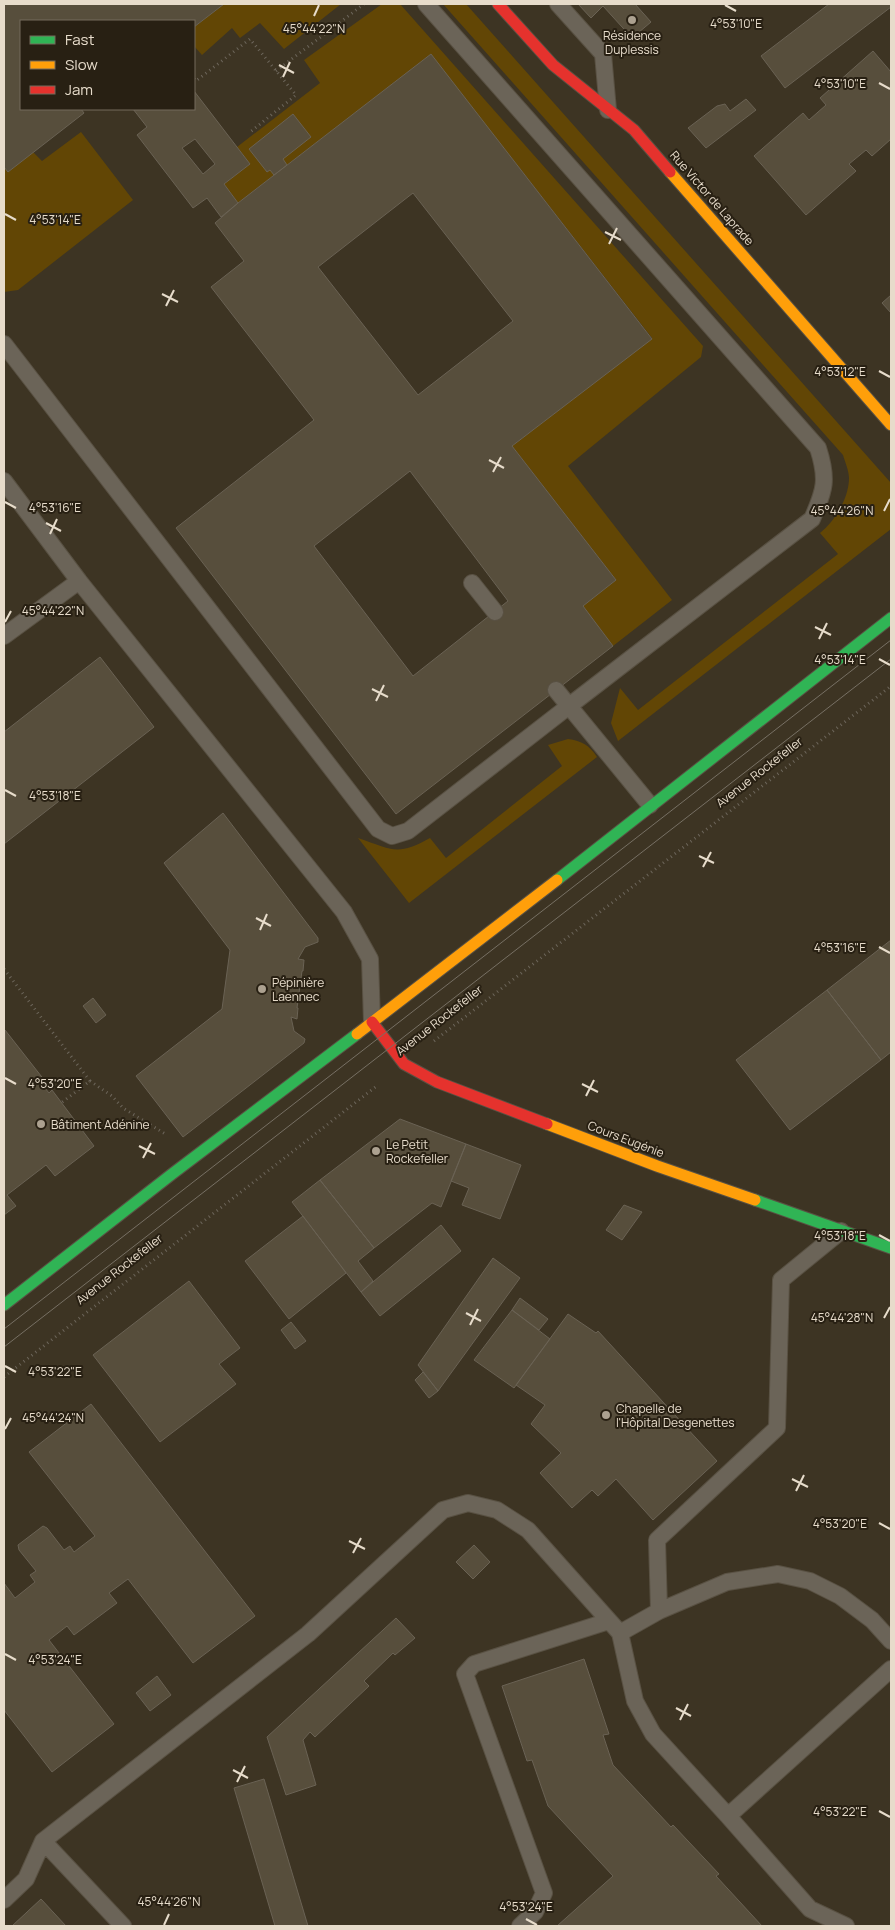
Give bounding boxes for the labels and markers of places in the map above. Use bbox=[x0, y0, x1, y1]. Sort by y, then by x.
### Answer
marker: Résidence Duplessis bbox=[626, 14, 638, 26]
place label: Résidence Duplessis bbox=[603, 27, 661, 58]
place label: Pépinière Laennec bbox=[272, 974, 324, 1005]
marker: Pépinière Laennec bbox=[256, 983, 268, 995]
place label: Bâtiment Adénine bbox=[51, 1116, 150, 1133]
marker: Bâtiment Adénine bbox=[35, 1118, 47, 1130]
place label: Le Petit Rockefeller bbox=[386, 1136, 449, 1167]
marker: Le Petit Rockefeller bbox=[370, 1145, 382, 1157]
place label: Chapelle de l'Hôpital Desgenettes bbox=[616, 1400, 735, 1431]
marker: Chapelle de l'Hôpital Desgenettes bbox=[600, 1409, 612, 1421]

